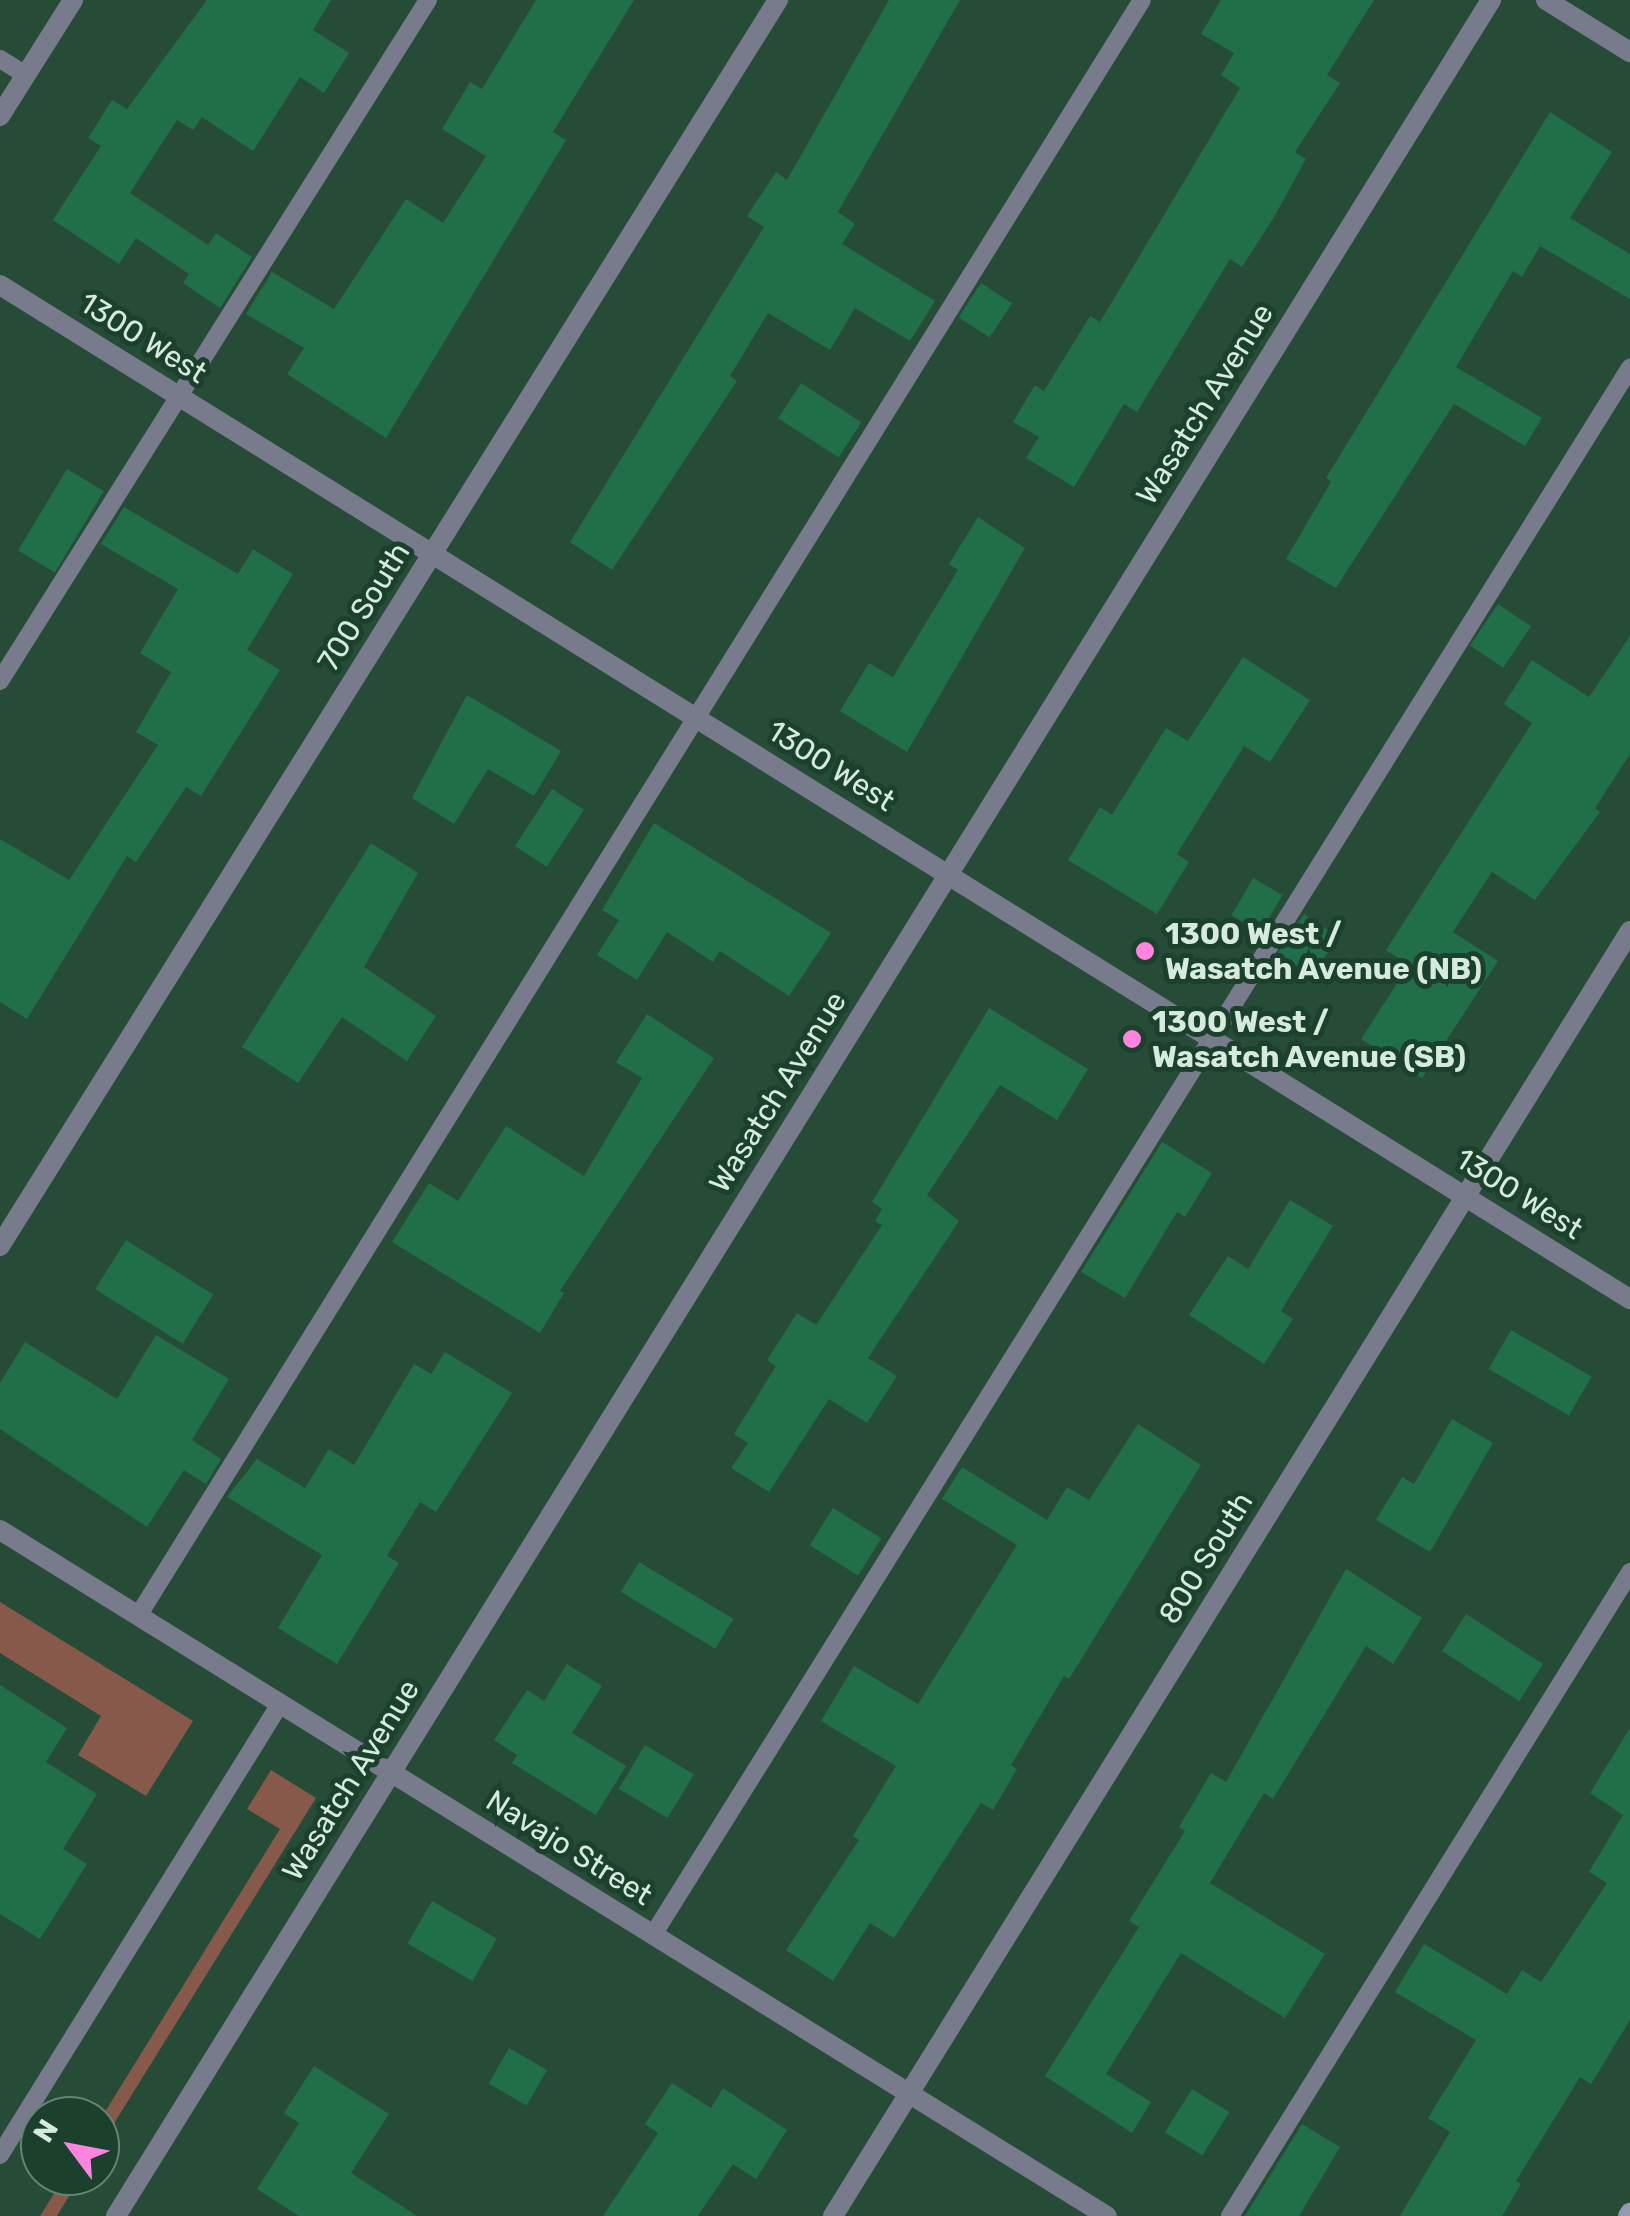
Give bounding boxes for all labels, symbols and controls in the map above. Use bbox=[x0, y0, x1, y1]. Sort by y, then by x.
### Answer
street label: 1300 West bbox=[73, 285, 213, 391]
street label: Wasatch Avenue bbox=[1129, 297, 1281, 511]
street label: 700 South bbox=[310, 536, 418, 678]
street label: 1300 West bbox=[761, 713, 901, 819]
place label: 1300 West / Wasatch Avenue (NB) bbox=[1165, 916, 1483, 986]
marker: 1300 West / Wasatch Avenue (NB) bbox=[1134, 940, 1156, 962]
street label: Wasatch Avenue bbox=[702, 985, 854, 1199]
place label: 1300 West / Wasatch Avenue (SB) bbox=[1152, 1004, 1467, 1074]
marker: 1300 West / Wasatch Avenue (SB) bbox=[1121, 1028, 1143, 1050]
street label: 1300 West bbox=[1449, 1141, 1589, 1247]
street label: 800 South bbox=[1151, 1486, 1261, 1630]
street label: Wasatch Avenue bbox=[275, 1673, 427, 1887]
street label: Navajo Street bbox=[479, 1783, 659, 1913]
north arrow bbox=[20, 2096, 120, 2196]
text: N bbox=[26, 2114, 65, 2148]

